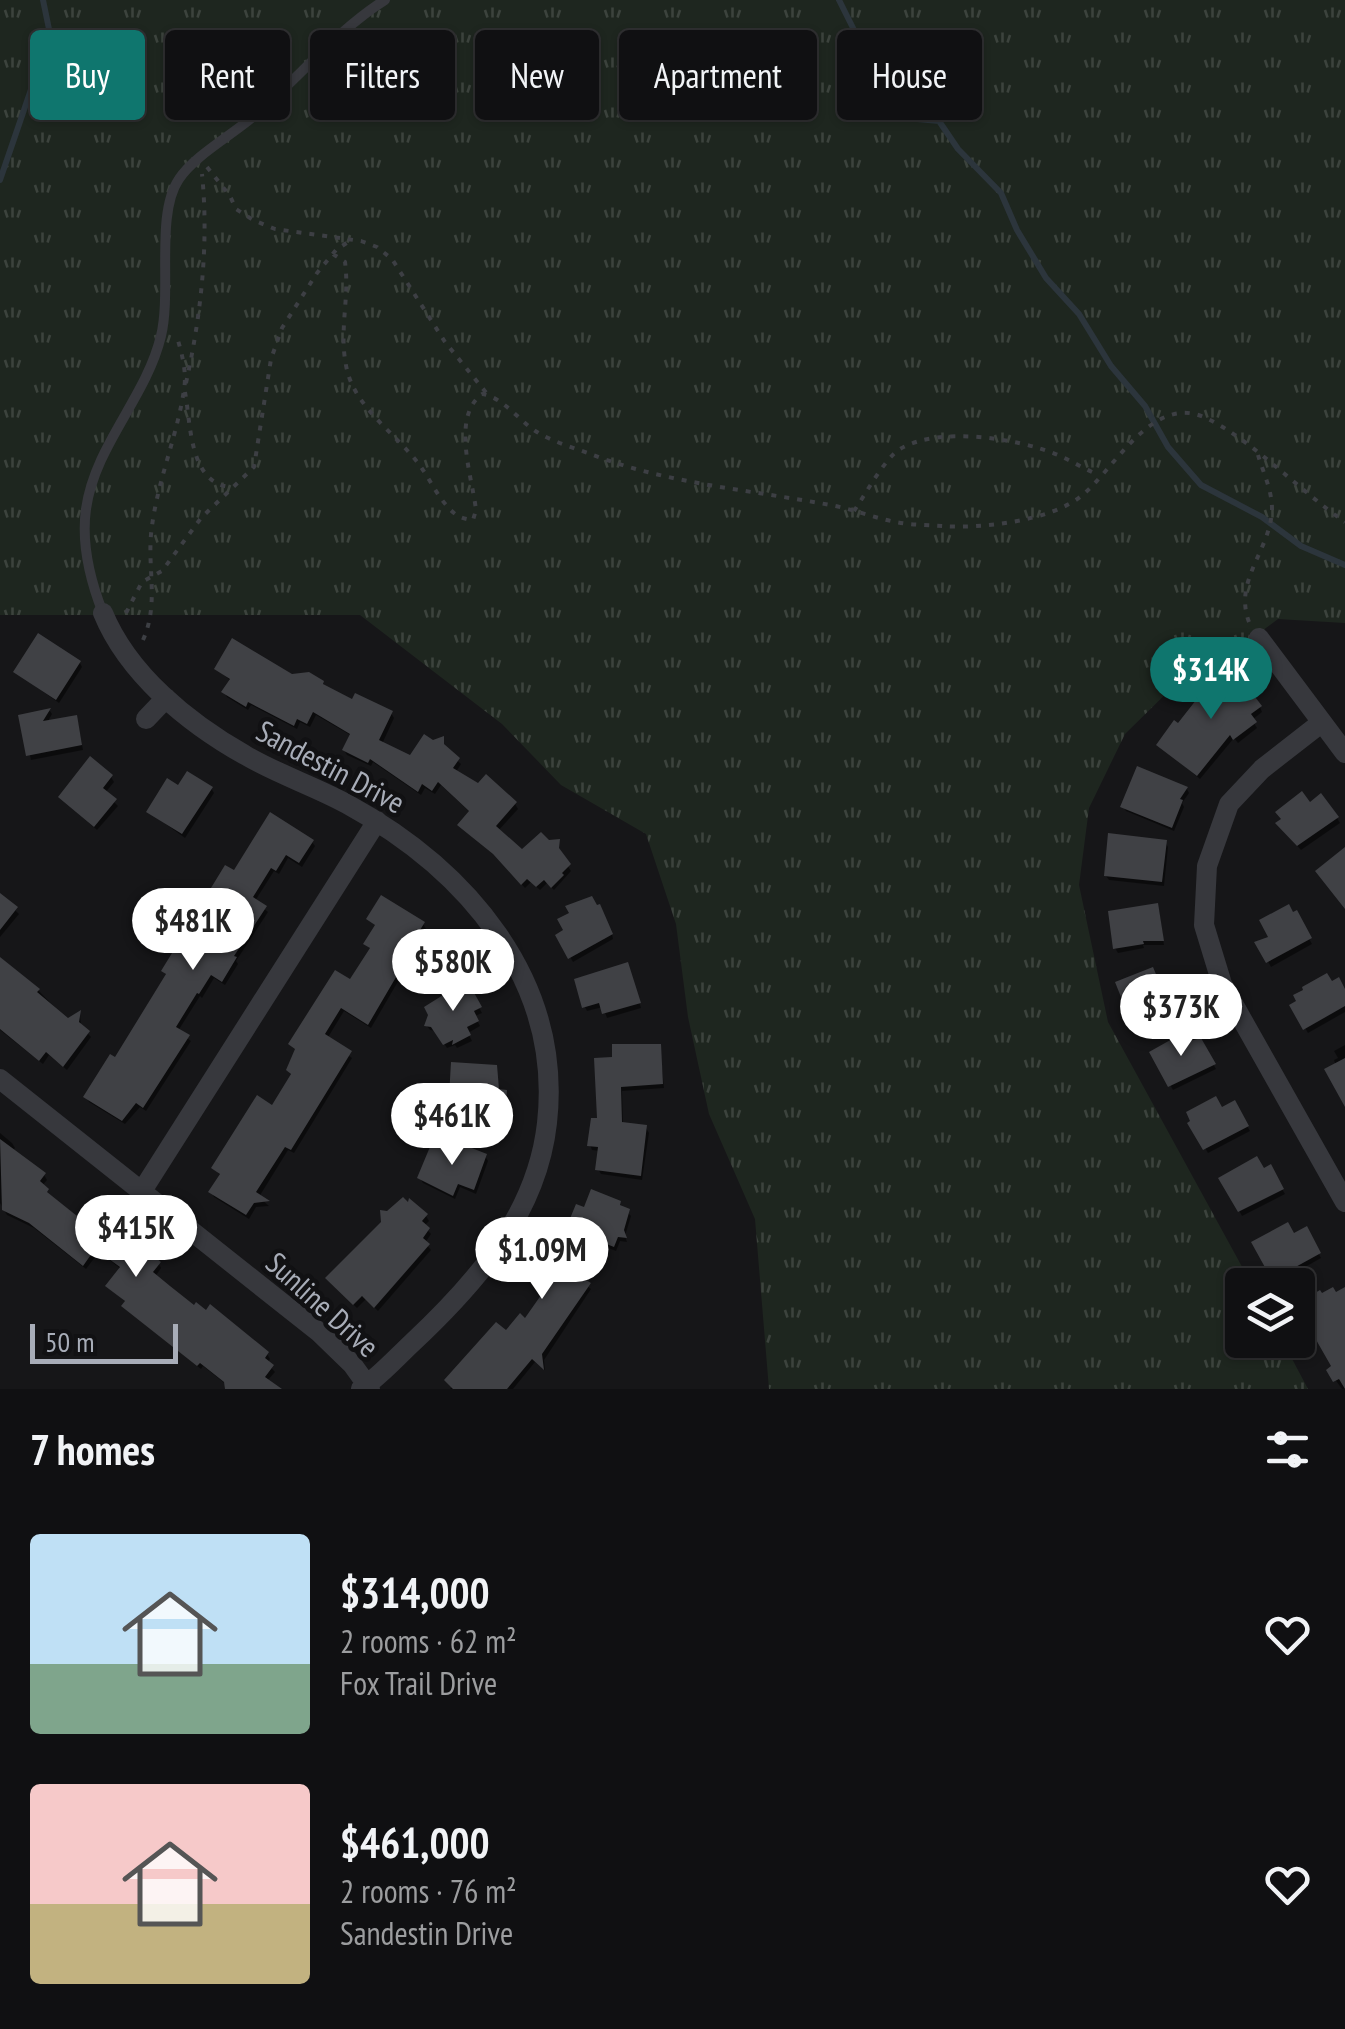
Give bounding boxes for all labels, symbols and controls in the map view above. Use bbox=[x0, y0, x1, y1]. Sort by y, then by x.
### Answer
chip: Buy bbox=[30, 30, 145, 120]
chip: Rent bbox=[165, 30, 290, 120]
chip: Filters bbox=[310, 30, 455, 120]
chip: New bbox=[475, 30, 599, 120]
chip: Apartment bbox=[619, 30, 817, 120]
chip: House bbox=[837, 30, 982, 120]
pin: $314K bbox=[1141, 637, 1281, 722]
text: $314K bbox=[1172, 648, 1250, 690]
street label: Sandestin Drive bbox=[250, 711, 412, 821]
pin: $481K bbox=[123, 888, 263, 973]
text: $481K bbox=[154, 899, 232, 941]
pin: $580K bbox=[383, 929, 523, 1014]
text: $580K bbox=[414, 940, 492, 982]
pin: $373K bbox=[1111, 974, 1251, 1059]
text: $373K bbox=[1142, 985, 1220, 1027]
pin: $461K bbox=[382, 1083, 522, 1168]
text: $461K bbox=[413, 1094, 491, 1136]
pin: $415K bbox=[66, 1195, 206, 1280]
text: $415K bbox=[97, 1206, 175, 1248]
pin: $1.09M bbox=[461, 1217, 623, 1302]
text: $1.09M bbox=[497, 1228, 587, 1270]
street label: Sunline Drive bbox=[258, 1243, 388, 1365]
map controls bbox=[1225, 1268, 1315, 1358]
button: layers bbox=[1225, 1268, 1315, 1358]
scale bar bbox=[30, 1319, 178, 1364]
text: 50 m bbox=[45, 1323, 94, 1360]
text: 7 homes bbox=[30, 1422, 155, 1477]
icon: filters bbox=[1260, 1422, 1315, 1477]
text: $314,000 bbox=[340, 1565, 490, 1620]
icon: home bbox=[110, 1574, 230, 1694]
icon: heart bbox=[1260, 1607, 1315, 1662]
text: 2 rooms · 62 m² bbox=[340, 1620, 517, 1662]
text: Fox Trail Drive bbox=[340, 1662, 497, 1704]
text: $461,000 bbox=[340, 1815, 490, 1870]
icon: home bbox=[110, 1824, 230, 1944]
icon: heart bbox=[1260, 1857, 1315, 1912]
text: 2 rooms · 76 m² bbox=[340, 1870, 517, 1912]
text: Sandestin Drive bbox=[340, 1912, 513, 1954]

